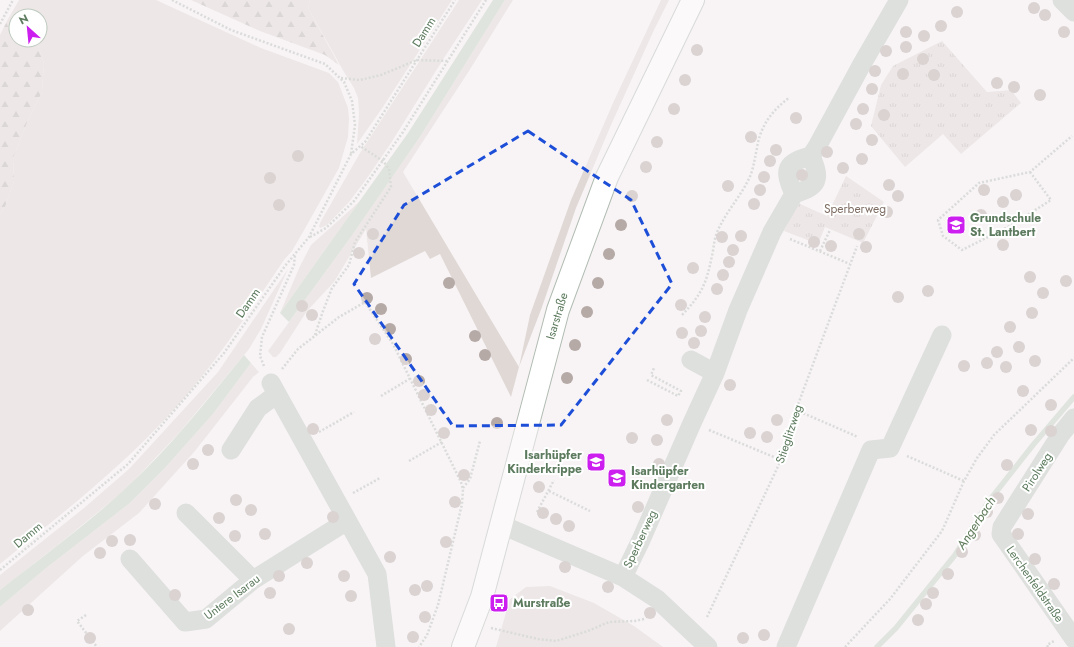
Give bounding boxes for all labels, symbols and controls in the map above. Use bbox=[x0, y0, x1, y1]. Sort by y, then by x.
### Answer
north arrow bbox=[8, 8, 48, 48]
text: N bbox=[16, 10, 31, 28]
street label: Damm bbox=[408, 13, 440, 51]
park label: Sperberweg bbox=[824, 200, 886, 218]
place label: Grundschule St. Lantbert bbox=[970, 209, 1041, 241]
school or university icon: Grundschule St. Lantbert bbox=[945, 214, 967, 236]
street label: Damm bbox=[231, 284, 265, 322]
street label: Isarstraße bbox=[541, 290, 573, 342]
street label: Stieglitzweg bbox=[771, 402, 807, 466]
place label: Isarhüpfer Kinderkrippe bbox=[507, 446, 582, 478]
street label: Pirolweg bbox=[1017, 449, 1057, 495]
school or university icon: Isarhüpfer Kinderkrippe bbox=[585, 451, 607, 473]
place label: Isarhüpfer Kindergarten bbox=[631, 462, 705, 494]
school or university icon: Isarhüpfer Kindergarten bbox=[606, 467, 628, 489]
water label: Angerbach bbox=[951, 492, 1001, 554]
street label: Sperberweg bbox=[619, 507, 661, 571]
street label: Damm bbox=[10, 518, 46, 552]
street label: Lerchenfeldstraße bbox=[1002, 542, 1068, 626]
street label: Untere Isarau bbox=[200, 570, 264, 624]
bus stop icon: Murstraße bbox=[488, 592, 510, 614]
place label: Murstraße bbox=[513, 594, 570, 612]

